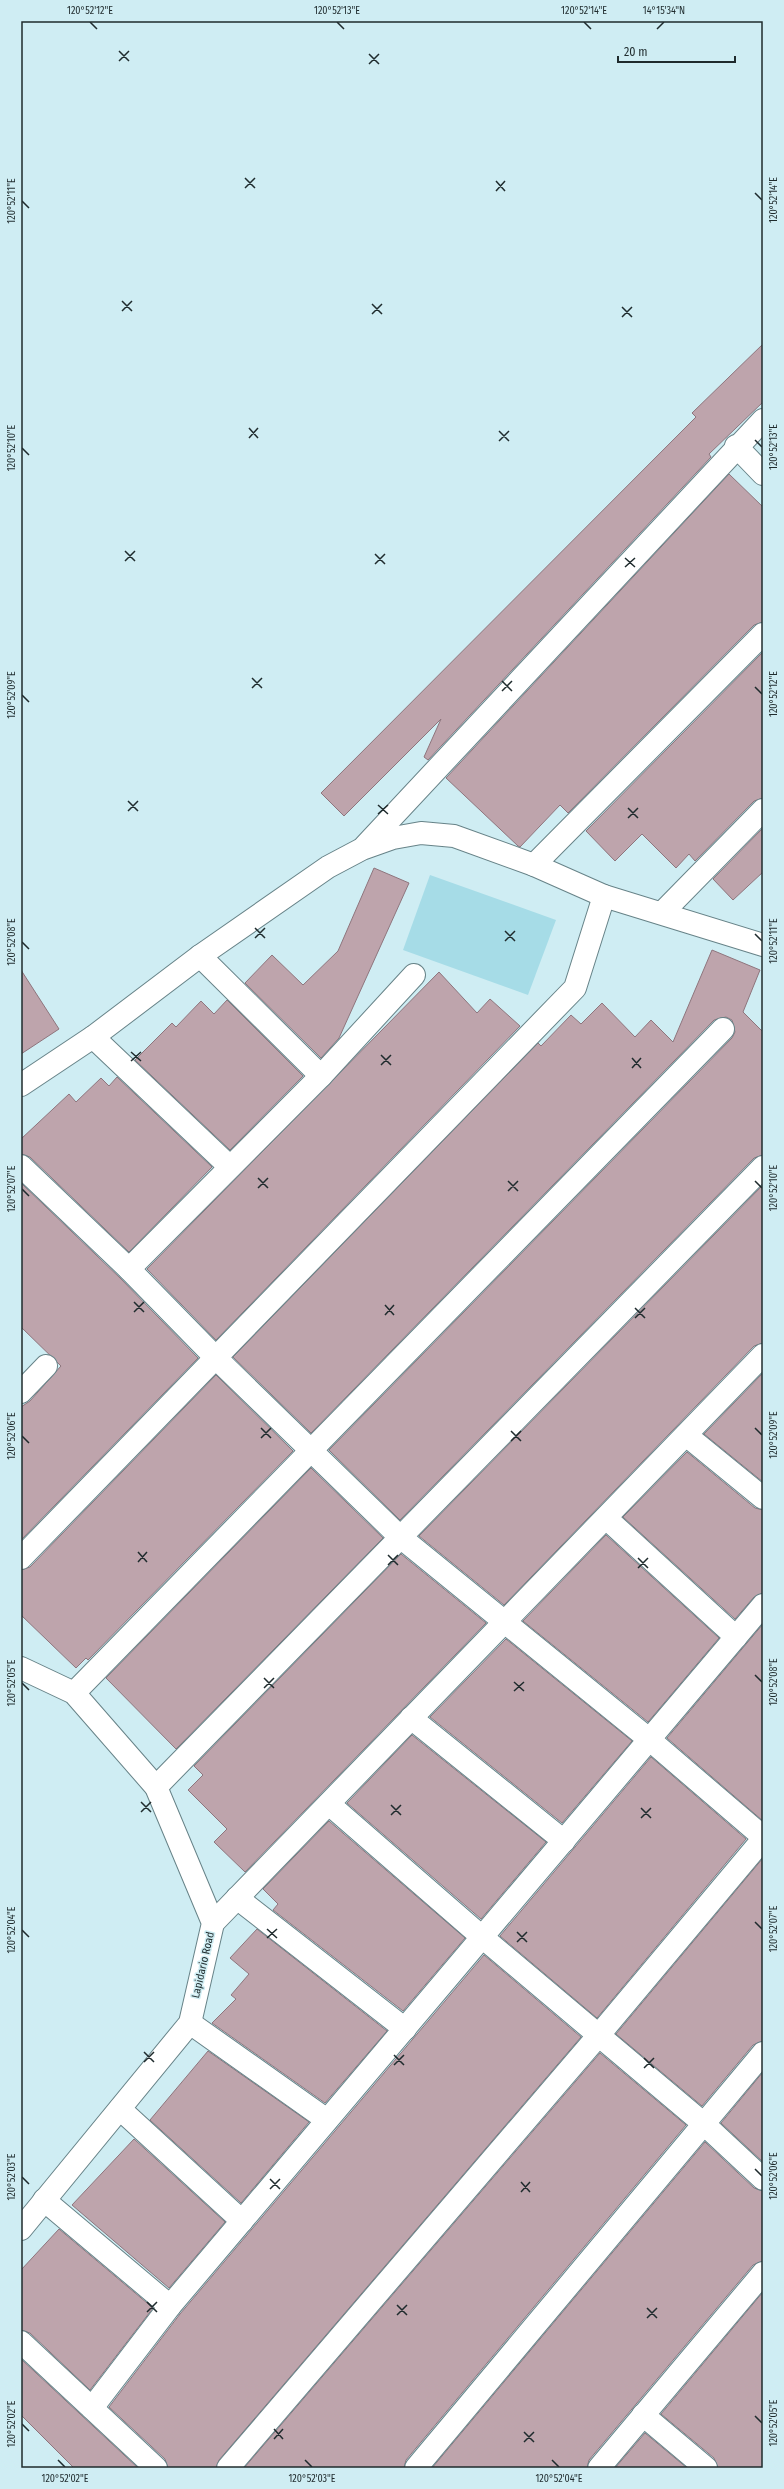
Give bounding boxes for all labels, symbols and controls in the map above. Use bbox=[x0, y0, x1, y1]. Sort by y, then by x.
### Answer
text: 120°52'12"E bbox=[67, 5, 113, 17]
text: 120°52'13"E bbox=[314, 5, 360, 17]
text: 120°52'14"E bbox=[561, 5, 607, 17]
text: 14°15'34"N bbox=[643, 5, 685, 17]
scale bar bbox=[618, 38, 735, 64]
text: 20 m bbox=[624, 45, 648, 59]
text: 120°52'14"E bbox=[768, 177, 780, 223]
text: 120°52'11"E bbox=[6, 178, 18, 224]
text: 120°52'10"E bbox=[6, 424, 18, 471]
text: 120°52'13"E bbox=[768, 424, 780, 470]
text: 120°52'09"E bbox=[6, 671, 18, 719]
text: 120°52'12"E bbox=[768, 671, 780, 717]
text: 120°52'08"E bbox=[6, 918, 18, 966]
text: 120°52'11"E bbox=[768, 918, 780, 964]
text: 120°52'10"E bbox=[768, 1164, 780, 1211]
text: 120°52'07"E bbox=[6, 1165, 18, 1212]
text: 120°52'09"E bbox=[768, 1411, 780, 1459]
text: 120°52'06"E bbox=[6, 1412, 18, 1460]
text: 120°52'08"E bbox=[768, 1658, 780, 1706]
text: 120°52'05"E bbox=[6, 1659, 18, 1707]
text: 120°52'07"E bbox=[768, 1905, 780, 1952]
text: 120°52'04"E bbox=[6, 1906, 18, 1954]
street label: Lapidario Road bbox=[189, 1930, 217, 2000]
text: 120°52'06"E bbox=[768, 2152, 780, 2200]
text: 120°52'03"E bbox=[6, 2153, 18, 2201]
text: 120°52'05"E bbox=[768, 2399, 780, 2447]
text: 120°52'02"E bbox=[6, 2400, 18, 2448]
text: 120°52'02"E bbox=[41, 2473, 89, 2485]
text: 120°52'03"E bbox=[288, 2473, 336, 2485]
text: 120°52'04"E bbox=[535, 2473, 583, 2485]

